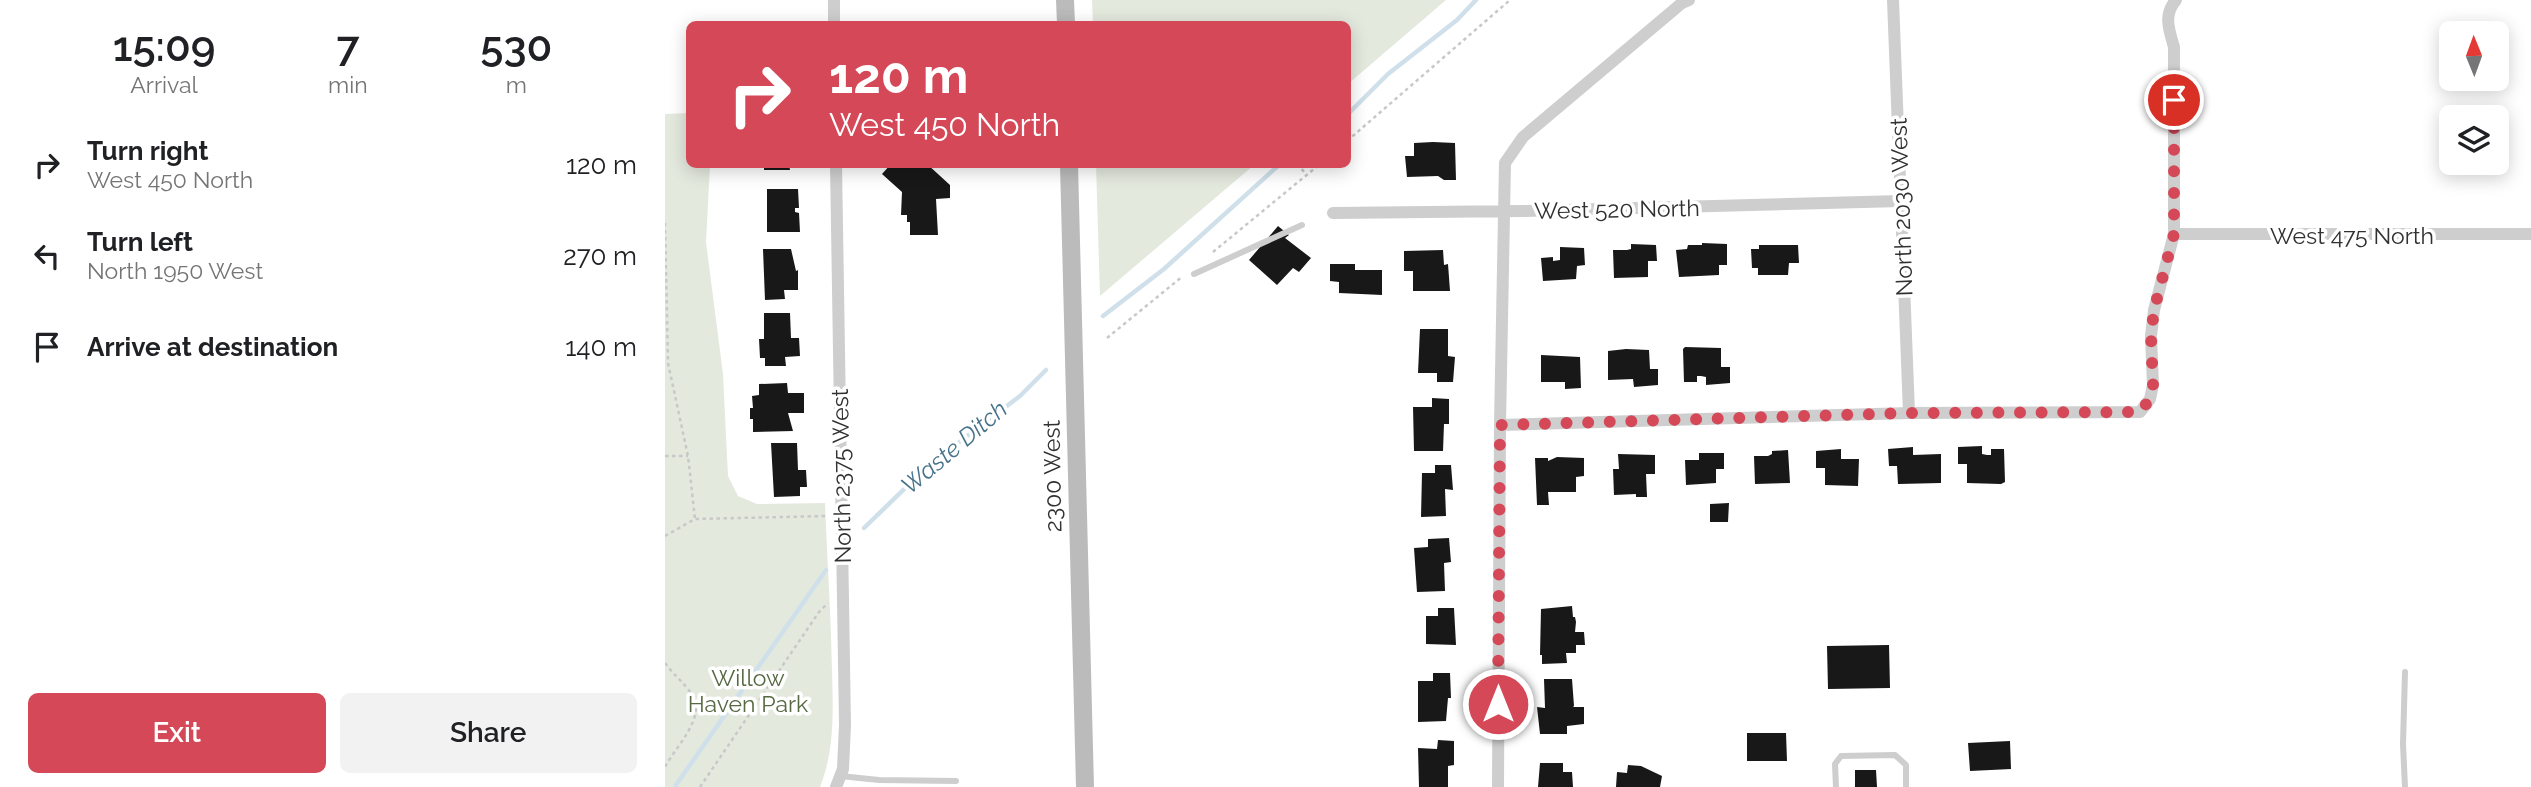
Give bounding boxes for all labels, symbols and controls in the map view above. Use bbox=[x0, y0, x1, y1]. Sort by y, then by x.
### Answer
north arrow bbox=[2439, 21, 2509, 91]
map controls bbox=[2439, 21, 2509, 175]
text: 15:09 bbox=[113, 22, 215, 71]
text: 7 bbox=[336, 22, 359, 71]
text: 530 bbox=[480, 22, 552, 71]
text: 120 m bbox=[829, 47, 968, 104]
icon: right bbox=[714, 49, 805, 140]
pin bbox=[2144, 70, 2204, 130]
text: Arrival bbox=[130, 71, 198, 98]
text: min bbox=[328, 71, 368, 98]
text: m bbox=[506, 71, 527, 98]
icon: arrive bbox=[2155, 81, 2193, 119]
button: layers bbox=[2439, 105, 2509, 175]
text: West 450 North bbox=[829, 106, 1060, 143]
street label: North 2030 West bbox=[1884, 117, 1918, 297]
text: Turn right bbox=[87, 136, 208, 166]
icon: right bbox=[28, 146, 66, 184]
text: 120 m bbox=[566, 150, 637, 180]
text: West 450 North bbox=[87, 166, 253, 193]
street label: West 520 North bbox=[1534, 194, 1700, 224]
street label: West 475 North bbox=[2270, 222, 2434, 249]
text: Turn left bbox=[87, 227, 193, 257]
icon: left bbox=[28, 237, 66, 275]
text: 270 m bbox=[563, 241, 637, 271]
text: North 1950 West bbox=[87, 257, 263, 284]
icon: arrive bbox=[28, 328, 66, 366]
text: Arrive at destination bbox=[87, 332, 338, 362]
text: 140 m bbox=[565, 332, 637, 362]
street label: North 2375 West bbox=[826, 388, 856, 564]
water label: Waste Ditch bbox=[895, 394, 1013, 500]
street label: 2300 West bbox=[1038, 419, 1066, 532]
park label: Willow Haven Park bbox=[688, 664, 808, 717]
position arrow bbox=[1461, 667, 1535, 741]
button: Exit bbox=[28, 693, 326, 773]
button: Share bbox=[340, 693, 637, 773]

